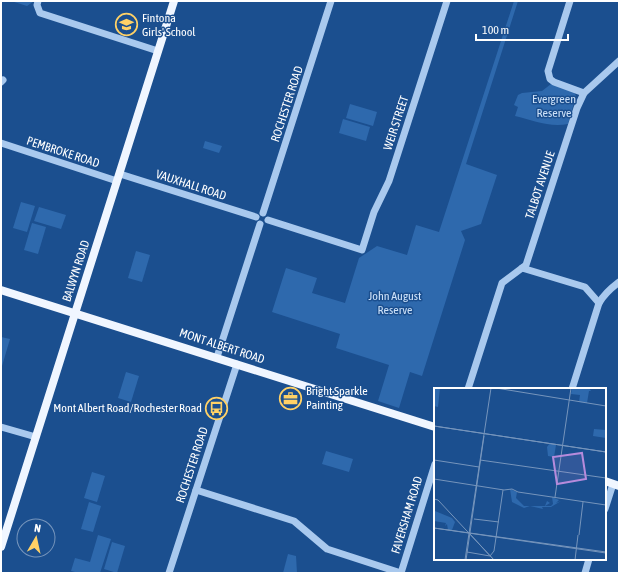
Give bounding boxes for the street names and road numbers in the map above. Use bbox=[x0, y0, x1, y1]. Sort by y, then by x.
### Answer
street label: ROCHESTER ROAD bbox=[268, 64, 306, 144]
street label: WEIR STREET bbox=[381, 93, 412, 152]
street label: PEMBROKE ROAD bbox=[25, 134, 101, 170]
street label: TALBOT AVENUE bbox=[522, 149, 558, 221]
street label: VAUXHALL ROAD bbox=[154, 167, 228, 203]
street label: BALWYN ROAD bbox=[59, 238, 93, 304]
street label: MONT ALBERT ROAD bbox=[178, 326, 267, 366]
street label: ROCHESTER ROAD bbox=[173, 425, 211, 505]
street label: FAVERSHAM ROAD bbox=[389, 474, 426, 555]

